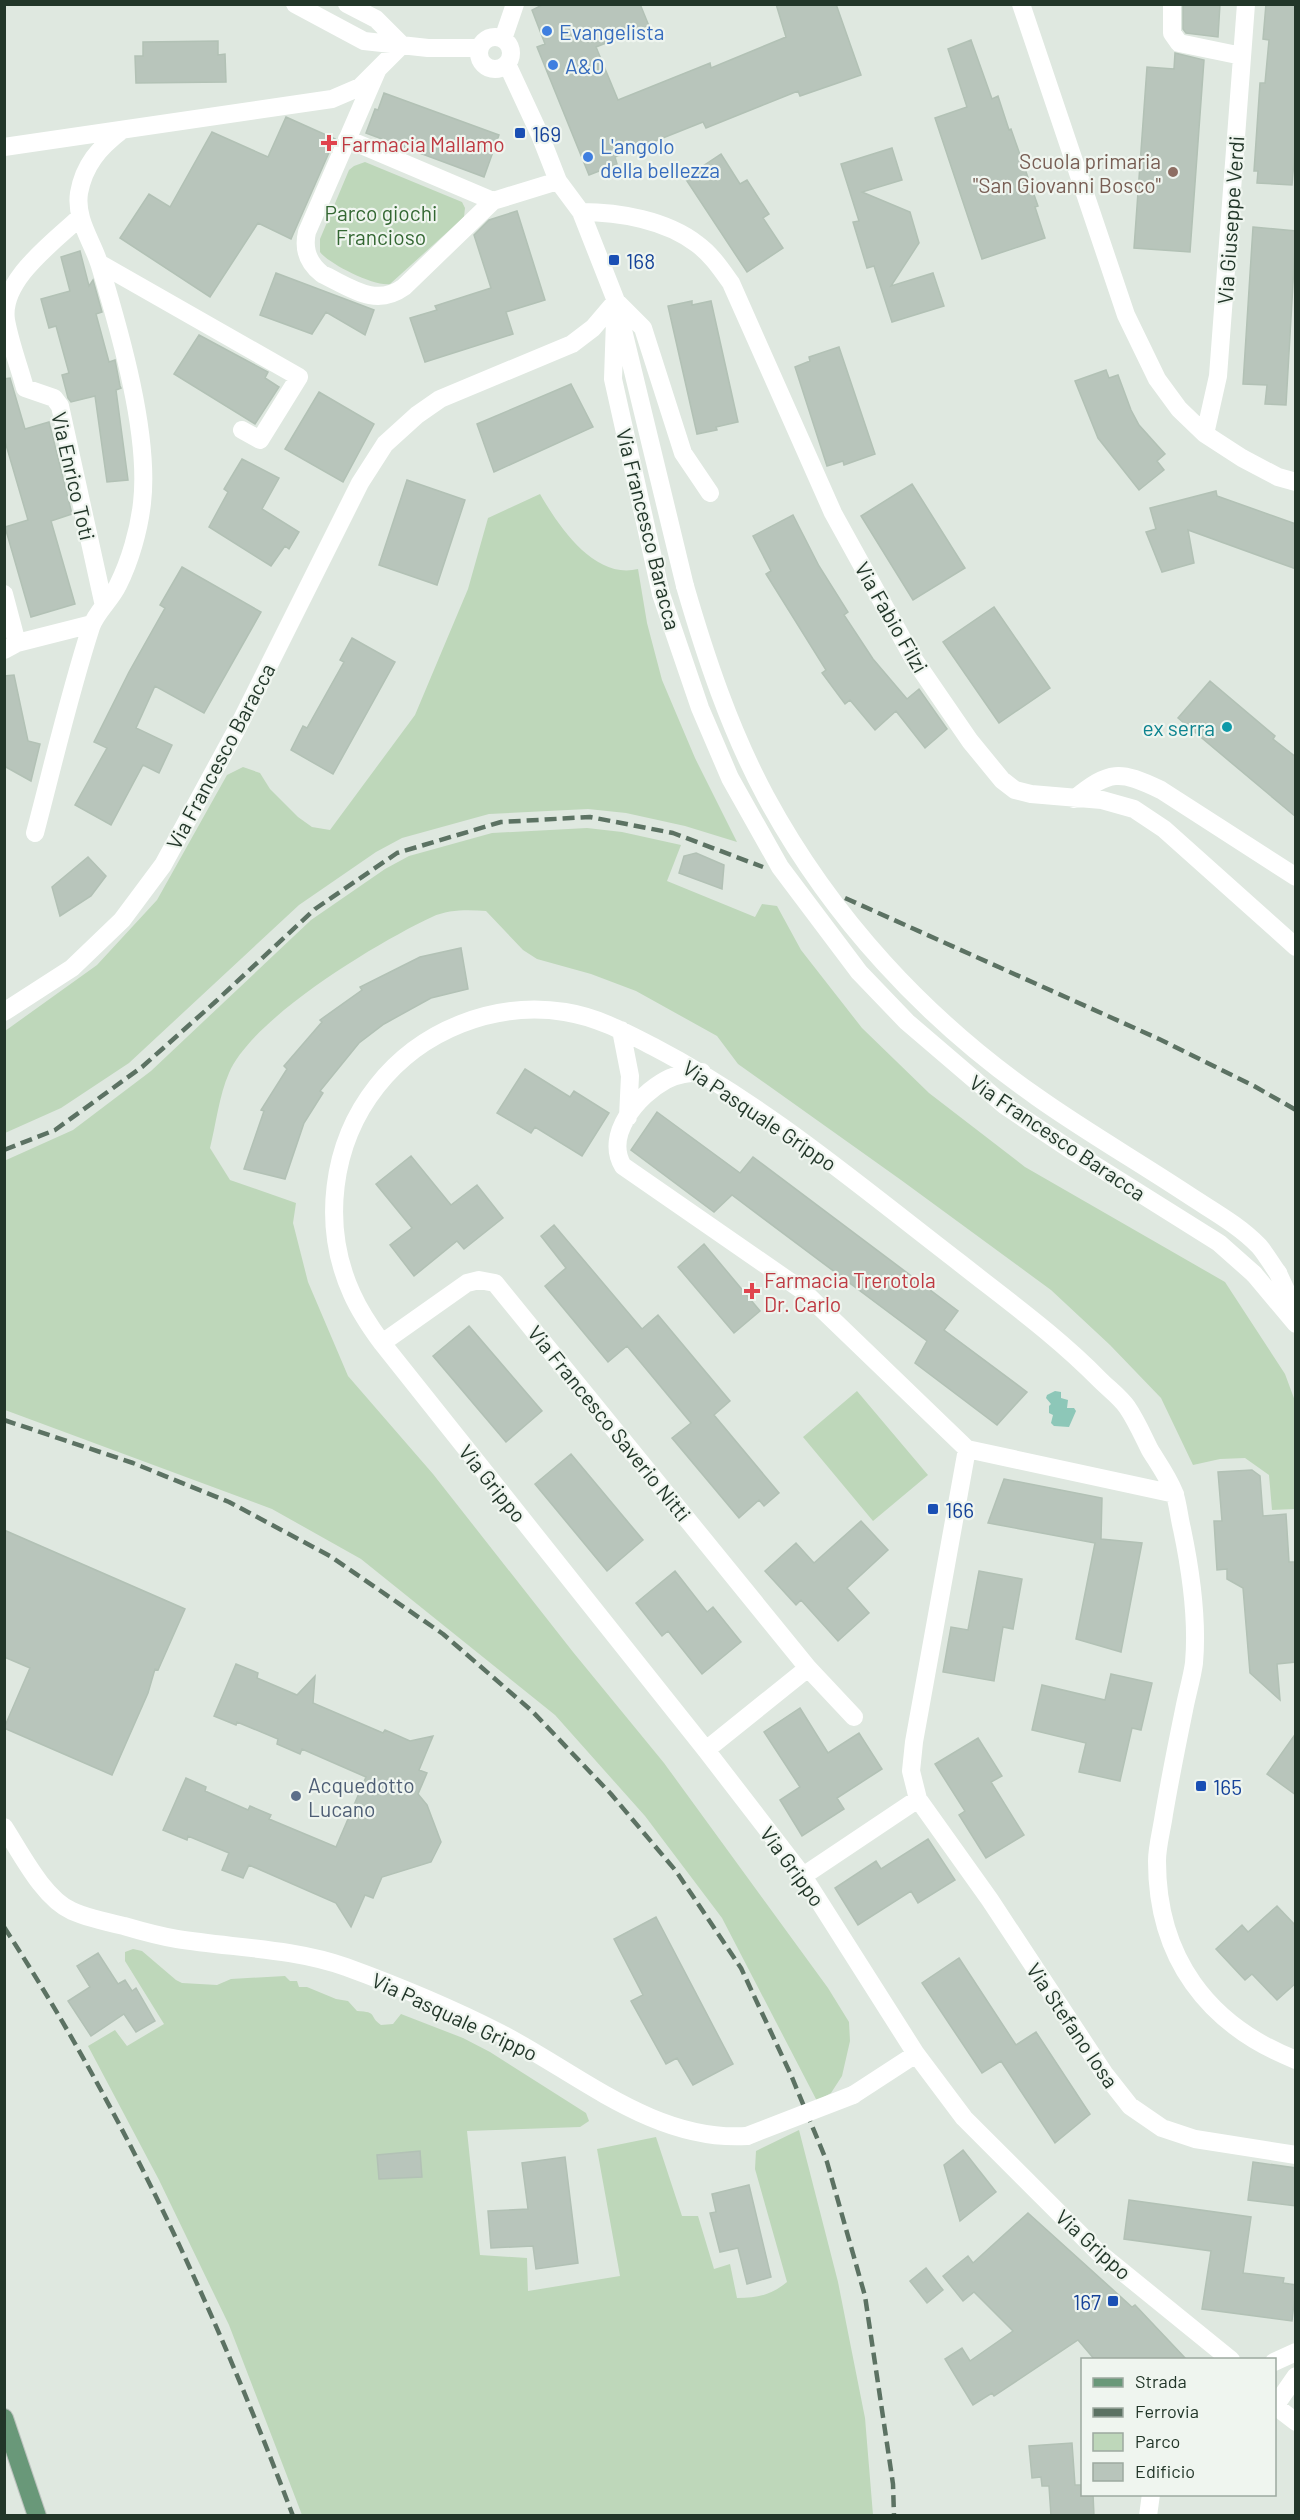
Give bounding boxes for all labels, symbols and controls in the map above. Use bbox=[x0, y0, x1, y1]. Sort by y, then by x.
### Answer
place label: Evangelista bbox=[559, 19, 665, 44]
marker: Evangelista bbox=[540, 24, 554, 38]
place label: A&O bbox=[565, 53, 605, 78]
marker: A&O bbox=[546, 58, 560, 72]
place label: 169 bbox=[532, 121, 561, 146]
marker: 169 bbox=[513, 126, 527, 140]
place label: Farmacia Mallamo bbox=[341, 131, 505, 156]
place label: L'angolo della bellezza bbox=[600, 133, 720, 182]
street label: Via Giuseppe Verdi bbox=[1212, 135, 1248, 305]
marker: Farmacia Mallamo bbox=[322, 136, 336, 150]
place label: Scuola primaria "San Giovanni Bosco" bbox=[973, 148, 1161, 197]
marker: L'angolo della bellezza bbox=[581, 150, 595, 164]
marker: Scuola primaria "San Giovanni Bosco" bbox=[1166, 165, 1180, 179]
park label: Parco giochi Francioso bbox=[325, 200, 437, 249]
place label: 168 bbox=[626, 248, 655, 273]
marker: 168 bbox=[607, 253, 621, 267]
street label: Via Enrico Toti bbox=[47, 409, 101, 543]
street label: Via Francesco Baracca bbox=[612, 426, 686, 632]
street label: Via Fabio Filzi bbox=[850, 557, 934, 677]
street label: Via Francesco Baracca bbox=[160, 659, 280, 853]
place label: ex serra bbox=[1143, 715, 1215, 740]
marker: ex serra bbox=[1220, 720, 1234, 734]
street label: Via Pasquale Grippo bbox=[678, 1054, 842, 1176]
street label: Via Francesco Baracca bbox=[965, 1069, 1151, 1205]
place label: Farmacia Trerotola Dr. Carlo bbox=[764, 1267, 936, 1316]
marker: Farmacia Trerotola Dr. Carlo bbox=[745, 1284, 759, 1298]
street label: Via Francesco Saverio Nitti bbox=[523, 1320, 697, 1526]
street label: Via Grippo bbox=[454, 1439, 532, 1527]
place label: 166 bbox=[945, 1497, 974, 1522]
marker: 166 bbox=[926, 1502, 940, 1516]
place label: Acquedotto Lucano bbox=[308, 1772, 415, 1821]
place label: 165 bbox=[1213, 1774, 1242, 1799]
marker: 165 bbox=[1194, 1779, 1208, 1793]
marker: Acquedotto Lucano bbox=[289, 1789, 303, 1803]
street label: Via Grippo bbox=[756, 1821, 830, 1911]
street label: Via Stefano Iosa bbox=[1022, 1958, 1124, 2092]
street label: Via Pasquale Grippo bbox=[368, 1967, 542, 2065]
street label: Via Grippo bbox=[1051, 2204, 1137, 2284]
place label: 167 bbox=[1073, 2289, 1101, 2314]
marker: 167 bbox=[1106, 2294, 1120, 2308]
legend bbox=[1081, 2358, 1276, 2496]
text: Strada bbox=[1135, 2370, 1187, 2392]
text: Ferrovia bbox=[1135, 2400, 1199, 2422]
text: Parco bbox=[1135, 2430, 1180, 2452]
text: Edificio bbox=[1135, 2460, 1195, 2482]

